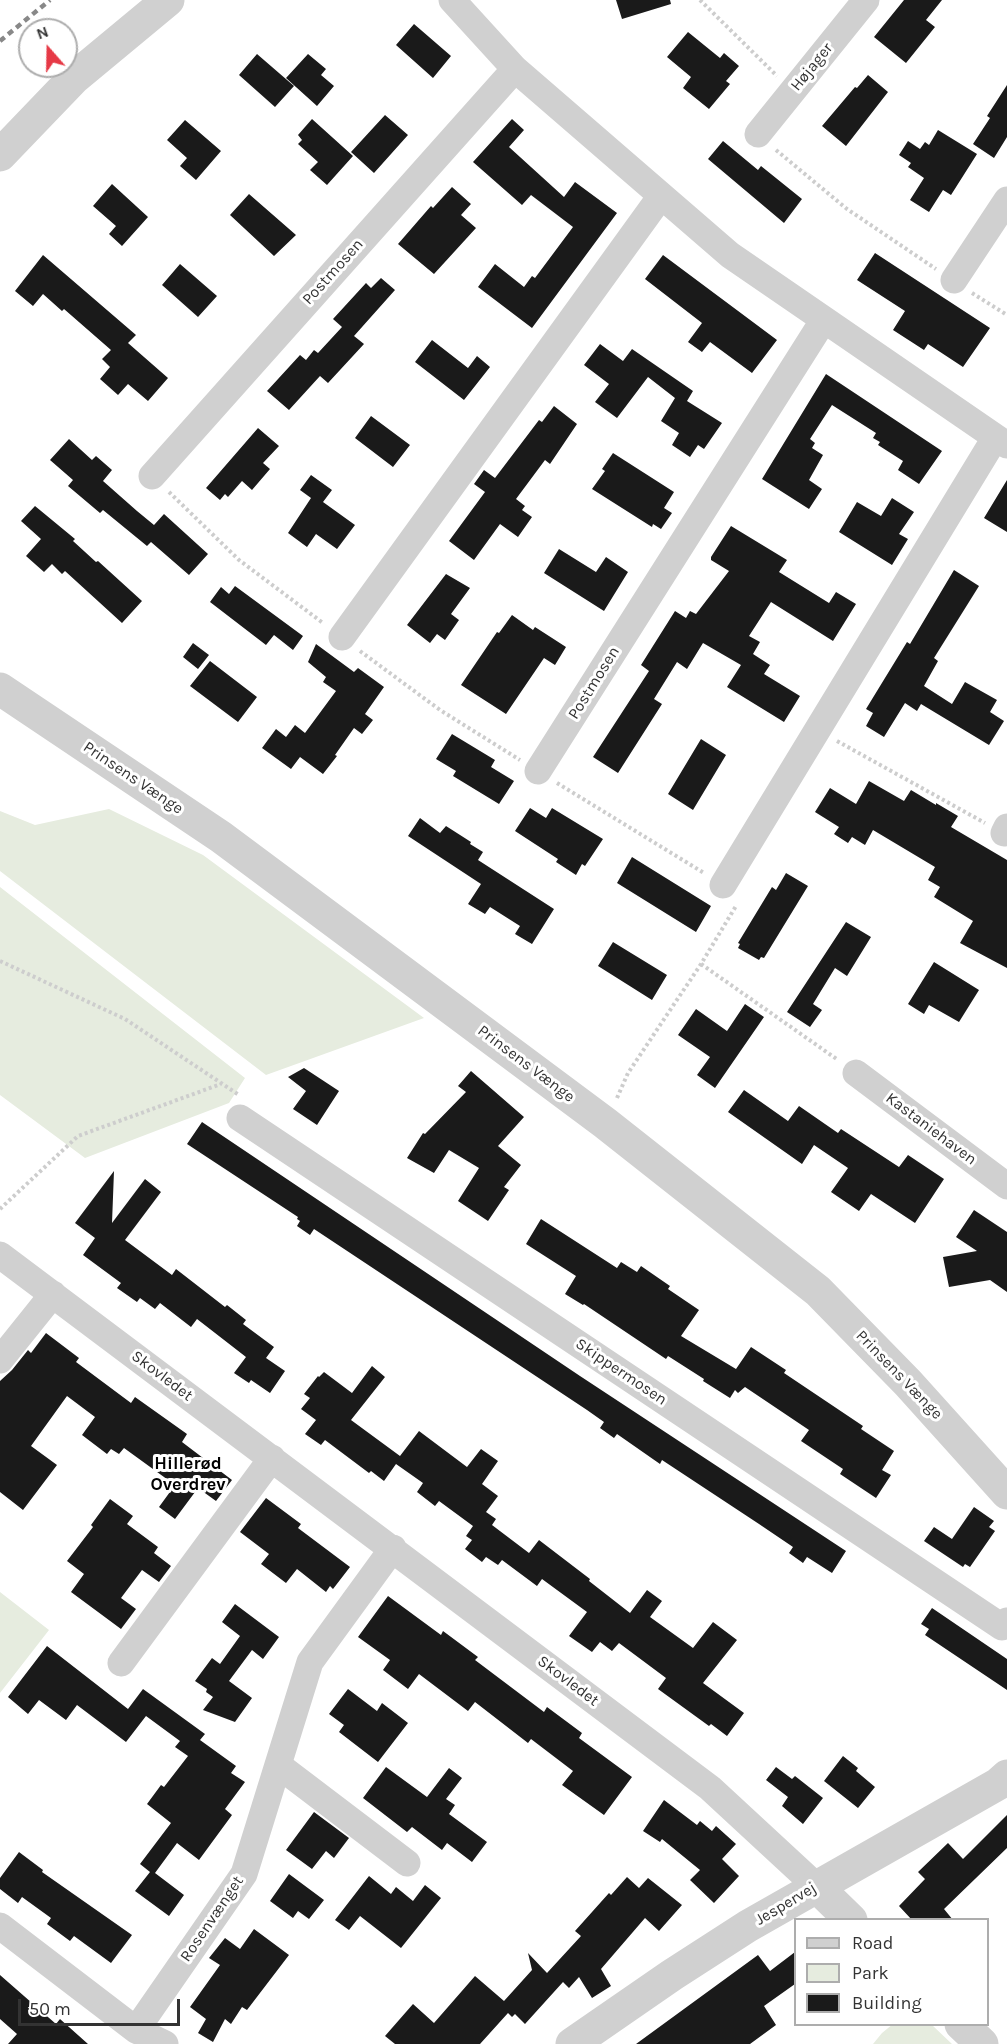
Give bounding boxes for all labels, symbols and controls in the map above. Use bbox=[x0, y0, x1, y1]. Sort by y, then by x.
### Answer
north arrow bbox=[18, 18, 78, 78]
text: N bbox=[34, 22, 51, 43]
street label: Højager bbox=[787, 39, 837, 95]
street label: Postmosen bbox=[298, 235, 368, 309]
street label: Postmosen bbox=[564, 643, 624, 723]
street label: Prinsens Vænge bbox=[79, 737, 187, 819]
street label: Prinsens Vænge bbox=[474, 1021, 578, 1107]
street label: Kastaniehaven bbox=[882, 1089, 980, 1169]
street label: Prinsens Vænge bbox=[852, 1326, 946, 1424]
street label: Skippermosen bbox=[572, 1334, 670, 1410]
street label: Skovledet bbox=[128, 1347, 196, 1405]
district label: Hillerød Overdrev bbox=[150, 1453, 226, 1496]
street label: Skovledet bbox=[534, 1652, 602, 1710]
street label: Rosenvænget bbox=[176, 1872, 248, 1966]
street label: Jespervej bbox=[752, 1878, 820, 1930]
legend bbox=[794, 1918, 989, 2026]
text: Road bbox=[852, 1932, 893, 1954]
text: Park bbox=[852, 1962, 889, 1984]
scale bar bbox=[21, 1987, 183, 2025]
text: Building bbox=[852, 1992, 922, 2014]
text: 50 m bbox=[29, 1998, 71, 2020]

